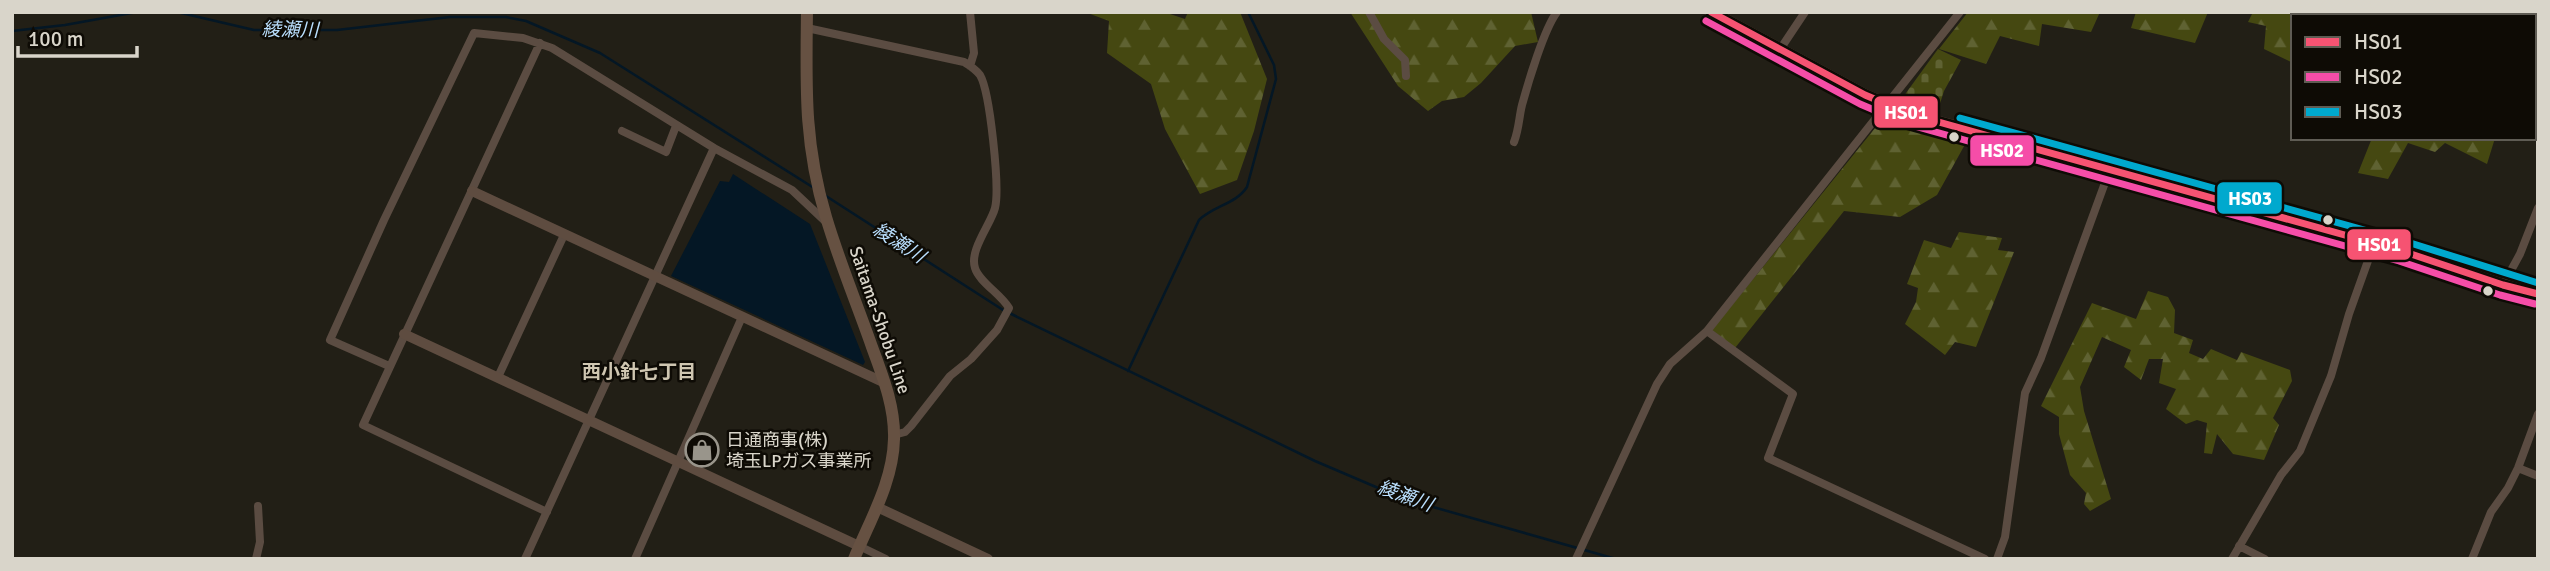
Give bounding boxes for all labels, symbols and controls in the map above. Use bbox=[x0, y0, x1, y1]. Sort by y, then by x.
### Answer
scale bar bbox=[18, 14, 136, 58]
legend bbox=[2291, 14, 2536, 140]
water label: 綾瀬川 bbox=[261, 18, 321, 43]
text: 100 m bbox=[28, 26, 83, 52]
text: HS01 bbox=[2354, 29, 2403, 55]
text: HS02 bbox=[2354, 64, 2403, 90]
line badge: HS01 bbox=[1873, 95, 1939, 129]
text: HS03 bbox=[2354, 99, 2403, 125]
text: HS01 bbox=[1884, 101, 1928, 125]
unlabelled marker bbox=[1947, 130, 1961, 144]
line badge: HS02 bbox=[1969, 134, 2035, 167]
text: HS02 bbox=[1980, 139, 2024, 163]
line badge: HS03 bbox=[2216, 181, 2283, 215]
text: HS03 bbox=[2228, 187, 2272, 211]
unlabelled marker bbox=[2321, 213, 2335, 227]
water label: 綾瀬川 bbox=[869, 217, 931, 270]
line badge: HS01 bbox=[2346, 228, 2412, 261]
text: HS01 bbox=[2357, 233, 2401, 257]
street label: Saitama-Shobu Line bbox=[844, 243, 916, 397]
unlabelled marker bbox=[2481, 284, 2495, 298]
district label: 西小針七丁目 bbox=[582, 360, 696, 384]
place label: 日通商事(株) 埼玉LPガス事業所 bbox=[726, 429, 871, 472]
shop icon: 日通商事(株) 埼玉LPガス事業所 bbox=[683, 431, 721, 469]
water label: 綾瀬川 bbox=[1374, 475, 1438, 518]

